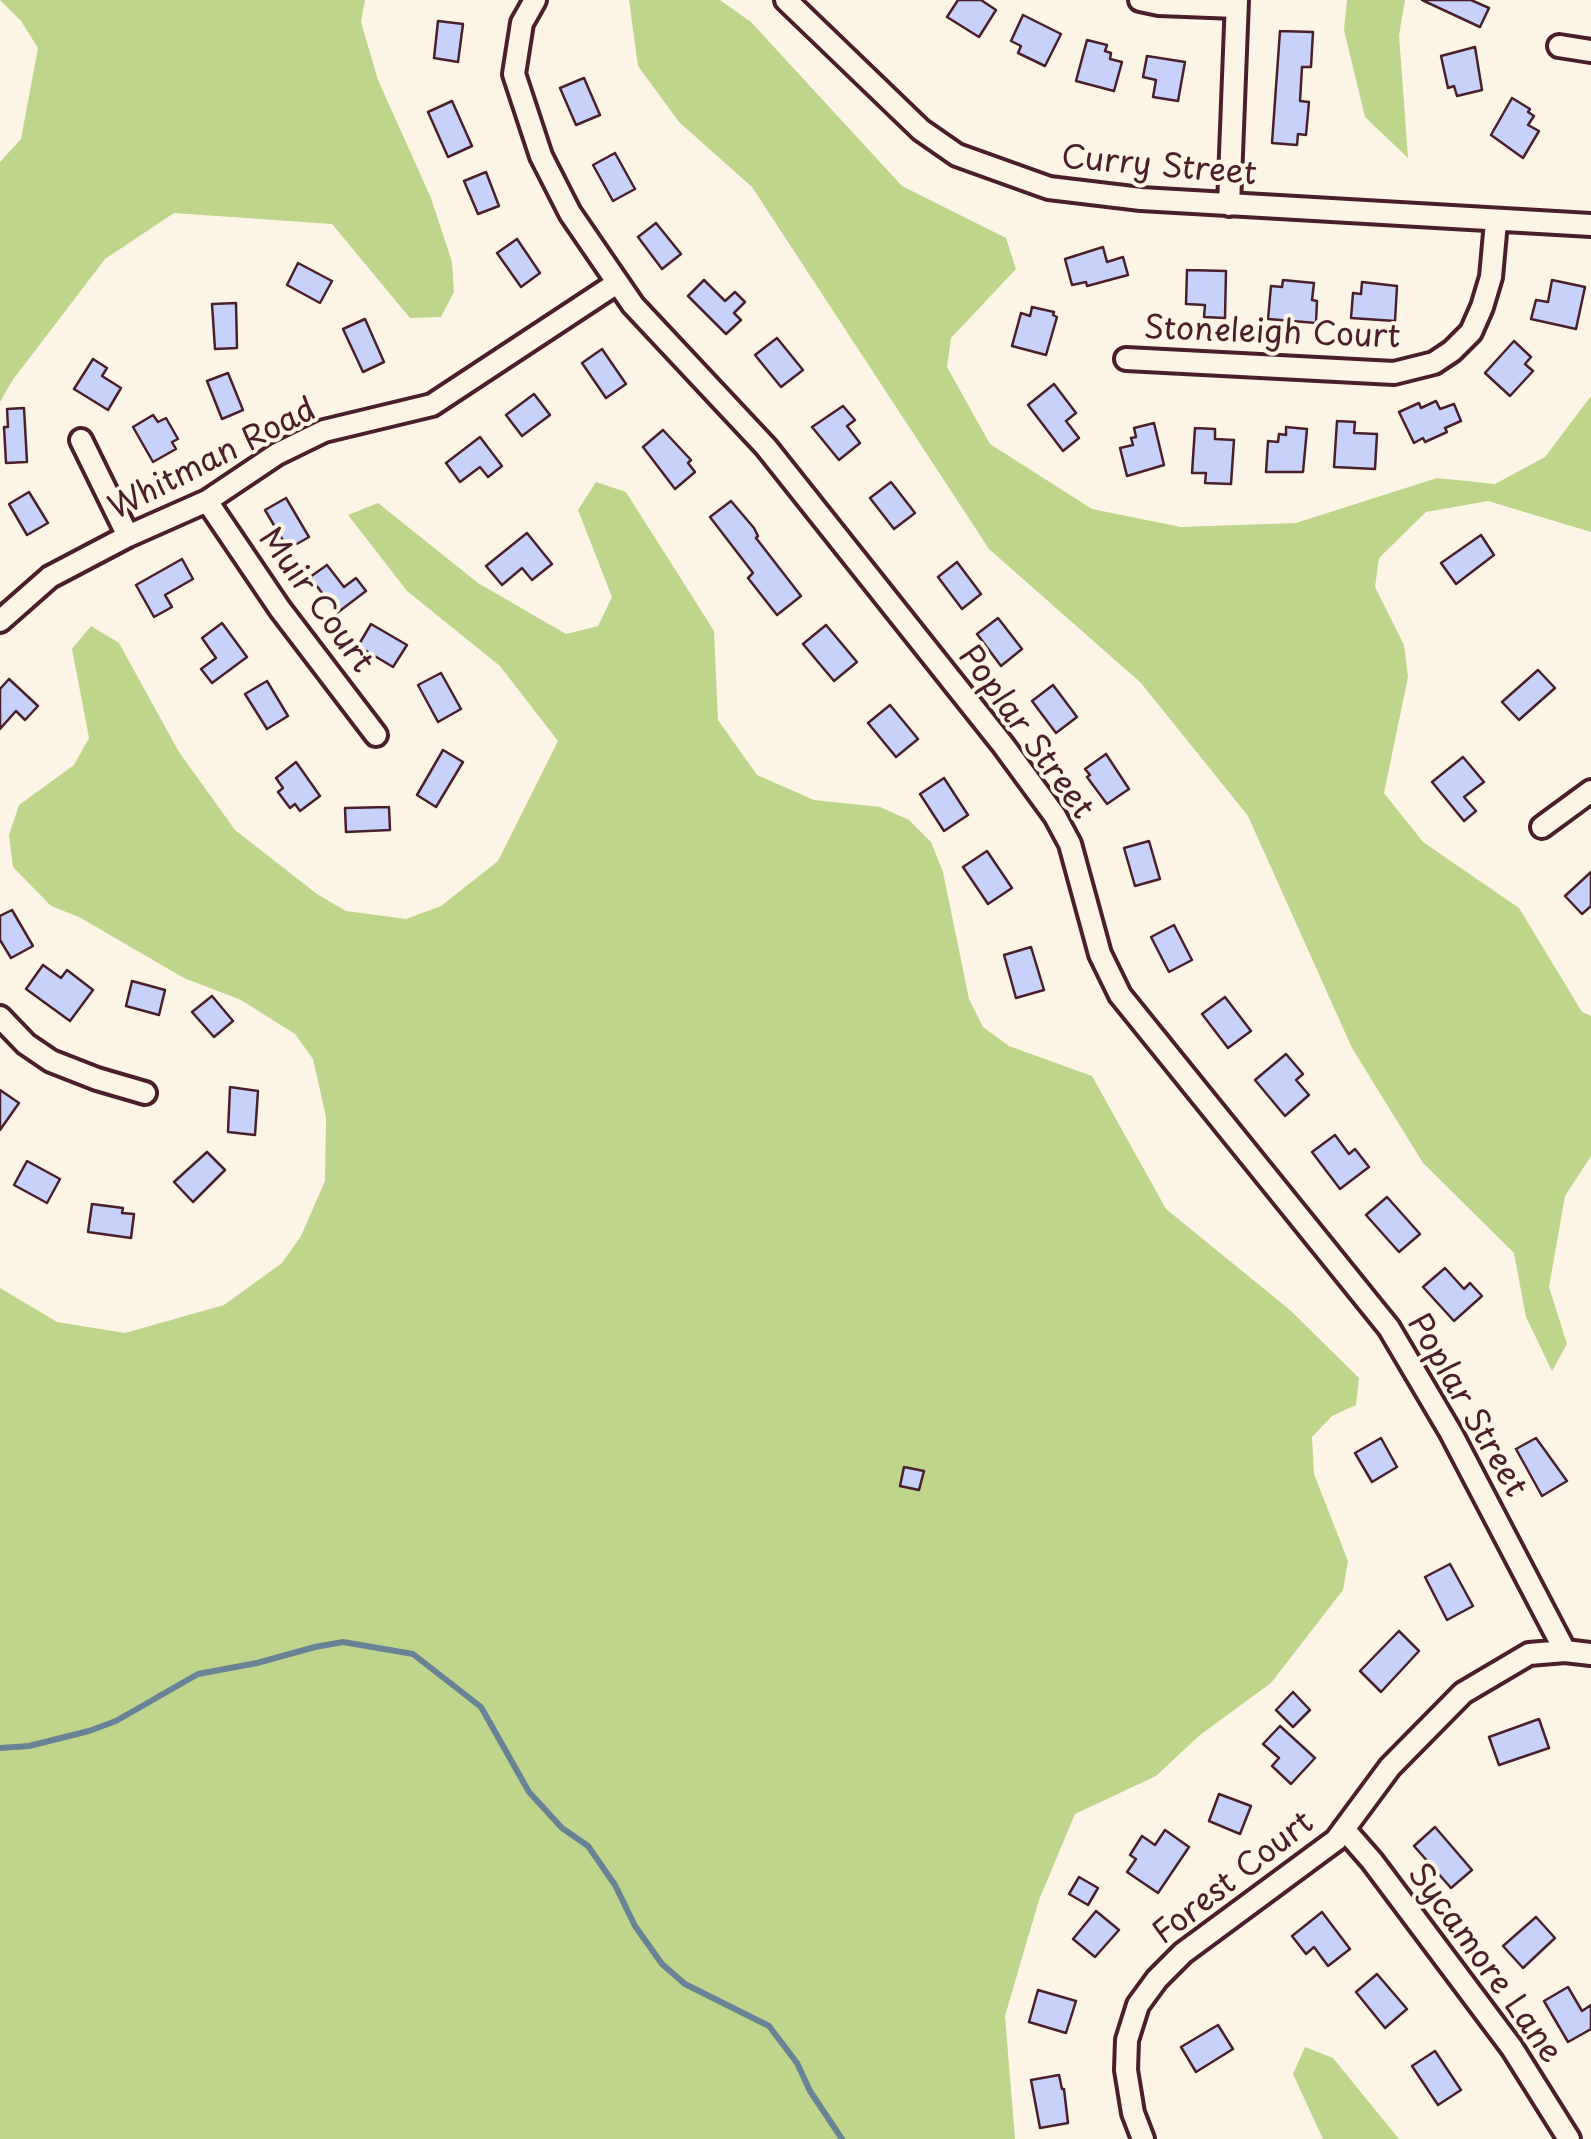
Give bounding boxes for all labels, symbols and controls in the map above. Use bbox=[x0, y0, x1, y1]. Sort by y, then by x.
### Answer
street label: Curry Street bbox=[1060, 139, 1258, 195]
street label: Stoneleigh Court bbox=[1143, 310, 1401, 358]
street label: Whitman Road bbox=[103, 391, 323, 529]
street label: Muir Court bbox=[250, 521, 380, 681]
street label: Poplar Street bbox=[949, 639, 1101, 827]
street label: Poplar Street bbox=[1398, 1308, 1534, 1504]
street label: Forest Court bbox=[1146, 1804, 1322, 1954]
street label: Sycamore Lane bbox=[1399, 1857, 1569, 2071]

